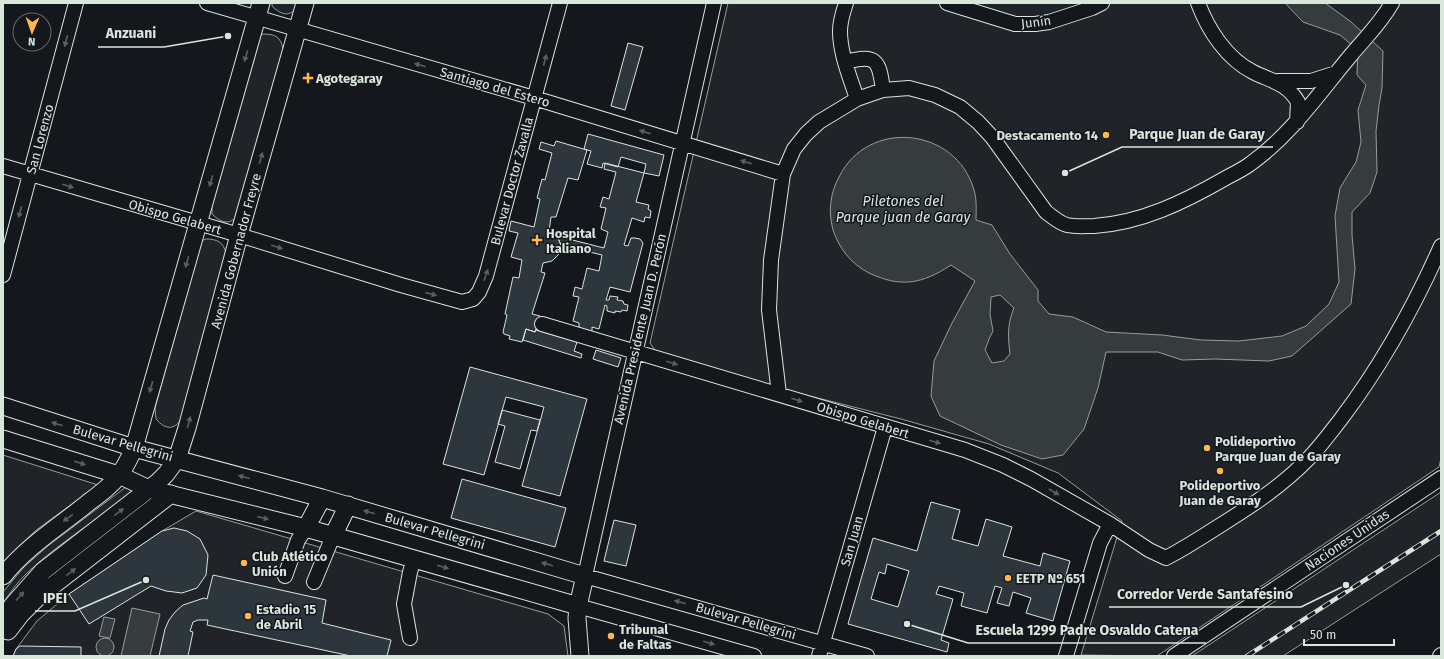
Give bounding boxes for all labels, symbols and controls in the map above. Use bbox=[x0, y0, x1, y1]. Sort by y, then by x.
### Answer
north arrow bbox=[12, 12, 52, 52]
street label: Junín bbox=[1020, 13, 1052, 31]
callout: Anzuani bbox=[98, 21, 164, 47]
text: Anzuani bbox=[105, 25, 156, 42]
text: N bbox=[28, 35, 36, 48]
one-way arrow bbox=[63, 35, 69, 47]
one-way arrow bbox=[243, 50, 249, 62]
one-way arrow bbox=[542, 54, 548, 66]
one-way arrow bbox=[413, 62, 425, 68]
street label: Santiago del Estero bbox=[438, 64, 552, 110]
place label: Agotegaray bbox=[315, 71, 383, 86]
marker: Agotegaray bbox=[303, 73, 313, 83]
street label: San Lorenzo bbox=[24, 103, 56, 175]
street label: Bulevar Doctor Zavalla bbox=[488, 115, 536, 247]
callout: Parque Juan de Garay bbox=[1122, 121, 1273, 147]
text: Parque Juan de Garay bbox=[1129, 126, 1265, 143]
place label: Destacamento 14 bbox=[996, 128, 1099, 143]
one-way arrow bbox=[639, 129, 651, 135]
marker: Destacamento 14 bbox=[1101, 130, 1111, 140]
one-way arrow bbox=[259, 151, 265, 164]
one-way arrow bbox=[739, 159, 751, 165]
street label: Avenida Gobernador Freyre bbox=[208, 172, 264, 330]
one-way arrow bbox=[207, 175, 213, 187]
one-way arrow bbox=[62, 183, 74, 189]
water label: Piletones del Parque juan de Garay bbox=[836, 193, 971, 226]
street label: Obispo Gelabert bbox=[127, 197, 223, 238]
one-way arrow bbox=[17, 206, 23, 218]
place label: Hospital Italiano bbox=[546, 226, 596, 256]
street label: Avenida Presidente Juan D. Perón bbox=[611, 232, 669, 426]
marker: Hospital Italiano bbox=[531, 234, 543, 246]
one-way arrow bbox=[271, 244, 283, 250]
one-way arrow bbox=[184, 256, 190, 268]
one-way arrow bbox=[483, 269, 489, 281]
one-way arrow bbox=[425, 291, 437, 297]
one-way arrow bbox=[667, 360, 679, 366]
one-way arrow bbox=[148, 381, 154, 393]
one-way arrow bbox=[791, 397, 803, 403]
street label: Obispo Gelabert bbox=[815, 399, 911, 441]
one-way arrow bbox=[186, 416, 192, 428]
one-way arrow bbox=[50, 420, 62, 426]
street label: Bulevar Pellegrini bbox=[71, 422, 175, 464]
place label: Polideportivo Parque Juan de Garay bbox=[1215, 434, 1341, 464]
one-way arrow bbox=[929, 439, 941, 445]
marker: Polideportivo Parque Juan de Garay bbox=[1202, 443, 1212, 453]
one-way arrow bbox=[75, 460, 87, 466]
marker: Polideportivo Juan de Garay bbox=[1215, 466, 1225, 476]
one-way arrow bbox=[238, 474, 250, 480]
place label: Polideportivo Juan de Garay bbox=[1178, 478, 1261, 508]
one-way arrow bbox=[1048, 489, 1060, 496]
street label: Naciones Unidas bbox=[1302, 506, 1392, 574]
one-way arrow bbox=[114, 508, 125, 517]
one-way arrow bbox=[363, 509, 375, 515]
street label: Bulevar Pellegrini bbox=[383, 510, 487, 552]
one-way arrow bbox=[63, 514, 74, 522]
street label: San Juan bbox=[838, 514, 866, 568]
one-way arrow bbox=[257, 515, 270, 521]
place label: Club Atlético Unión bbox=[252, 549, 328, 579]
marker: Club Atlético Unión bbox=[239, 558, 249, 568]
one-way arrow bbox=[541, 561, 554, 567]
one-way arrow bbox=[437, 564, 449, 570]
one-way arrow bbox=[65, 567, 76, 576]
place label: EETP Nº 651 bbox=[1016, 571, 1085, 586]
marker: EETP Nº 651 bbox=[1003, 573, 1013, 583]
callout: Corredor Verde Santafesino bbox=[1109, 581, 1301, 607]
callout: IPEI bbox=[35, 585, 75, 611]
text: Corredor Verde Santafesino bbox=[1117, 586, 1293, 603]
text: IPEI bbox=[43, 590, 67, 607]
one-way arrow bbox=[16, 591, 25, 602]
one-way arrow bbox=[673, 599, 685, 605]
street label: Bulevar Pellegrini bbox=[694, 600, 798, 642]
place label: Estadio 15 de Abril bbox=[256, 602, 316, 632]
marker: Estadio 15 de Abril bbox=[243, 611, 253, 621]
callout: Escuela 1299 Padre Osvaldo Catena bbox=[968, 617, 1206, 643]
scale bar bbox=[1304, 621, 1394, 647]
place label: Tribunal de Faltas bbox=[619, 622, 672, 652]
text: Escuela 1299 Padre Osvaldo Catena bbox=[976, 622, 1199, 639]
text: 50 m bbox=[1310, 628, 1336, 642]
marker: Tribunal de Faltas bbox=[606, 631, 616, 641]
one-way arrow bbox=[704, 640, 716, 646]

